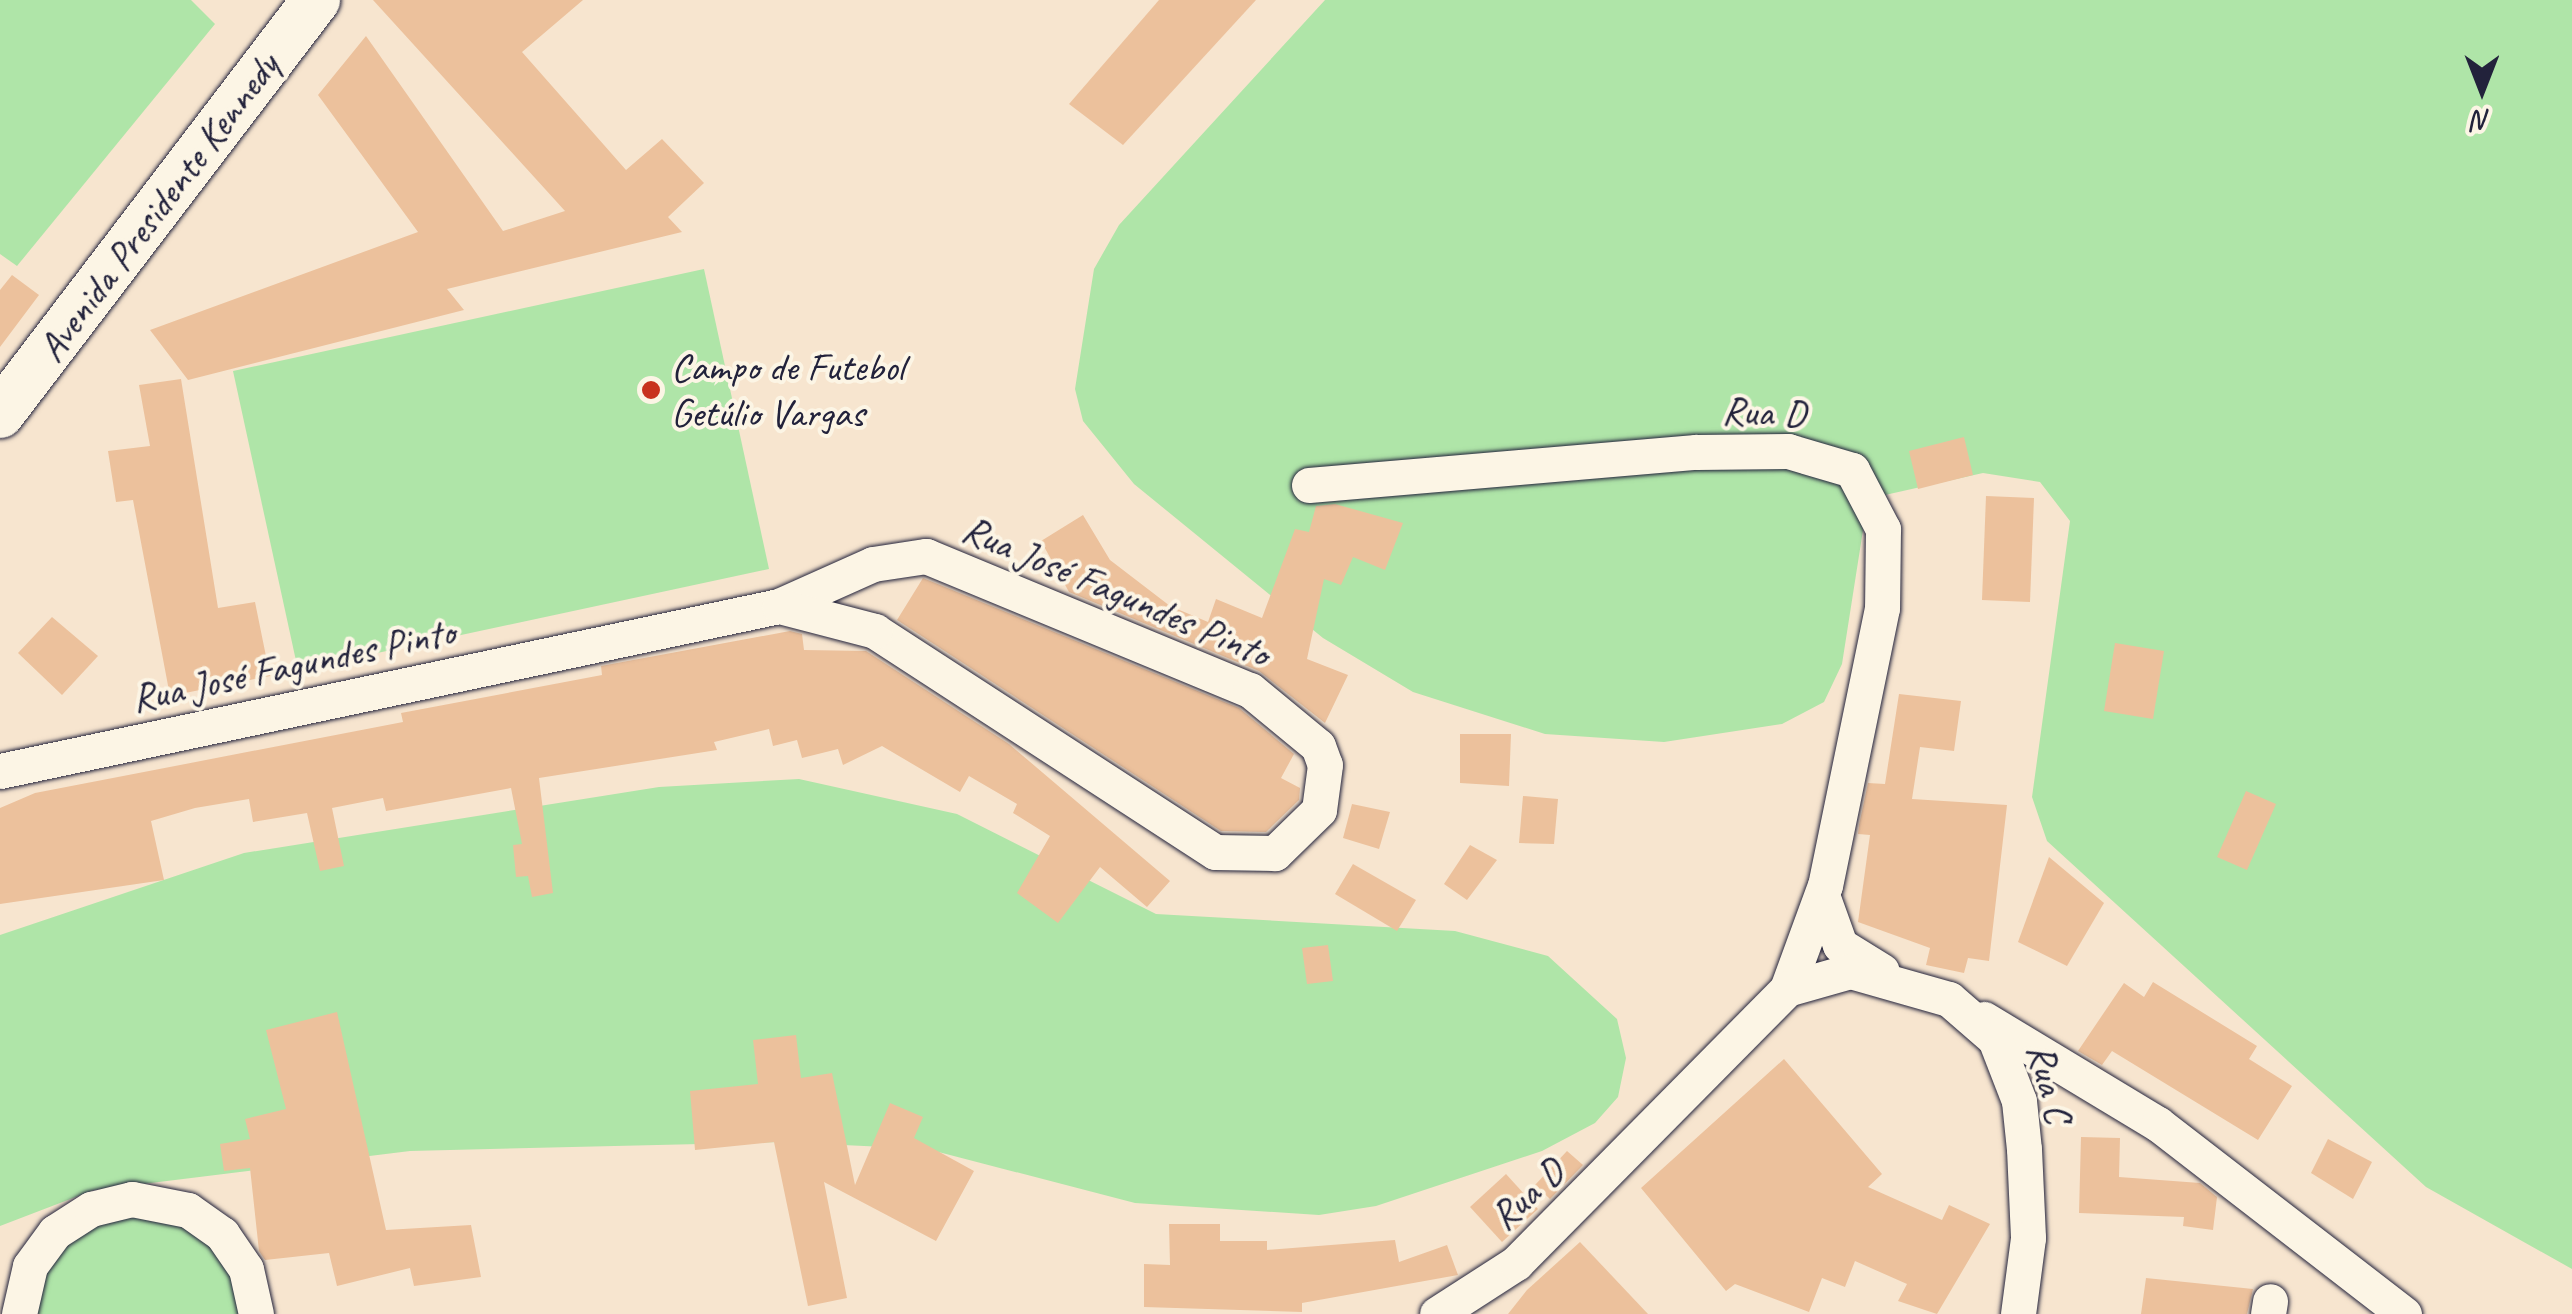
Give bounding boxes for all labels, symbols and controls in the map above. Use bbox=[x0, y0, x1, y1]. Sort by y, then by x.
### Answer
north arrow bbox=[2432, 40, 2532, 140]
street label: Avenida Presidente Kennedy bbox=[27, 44, 289, 370]
text: N bbox=[2473, 103, 2491, 138]
place label: Campo de Futebol Getúlio Vargas bbox=[671, 343, 904, 437]
marker: Campo de Futebol Getúlio Vargas bbox=[640, 379, 662, 401]
street label: Rua D bbox=[1721, 387, 1807, 437]
street label: Rua José Fagundes Pinto bbox=[955, 505, 1277, 677]
street label: Rua José Fagundes Pinto bbox=[127, 607, 459, 723]
street label: Rua C bbox=[2017, 1038, 2083, 1128]
street label: Rua D bbox=[1480, 1148, 1574, 1240]

